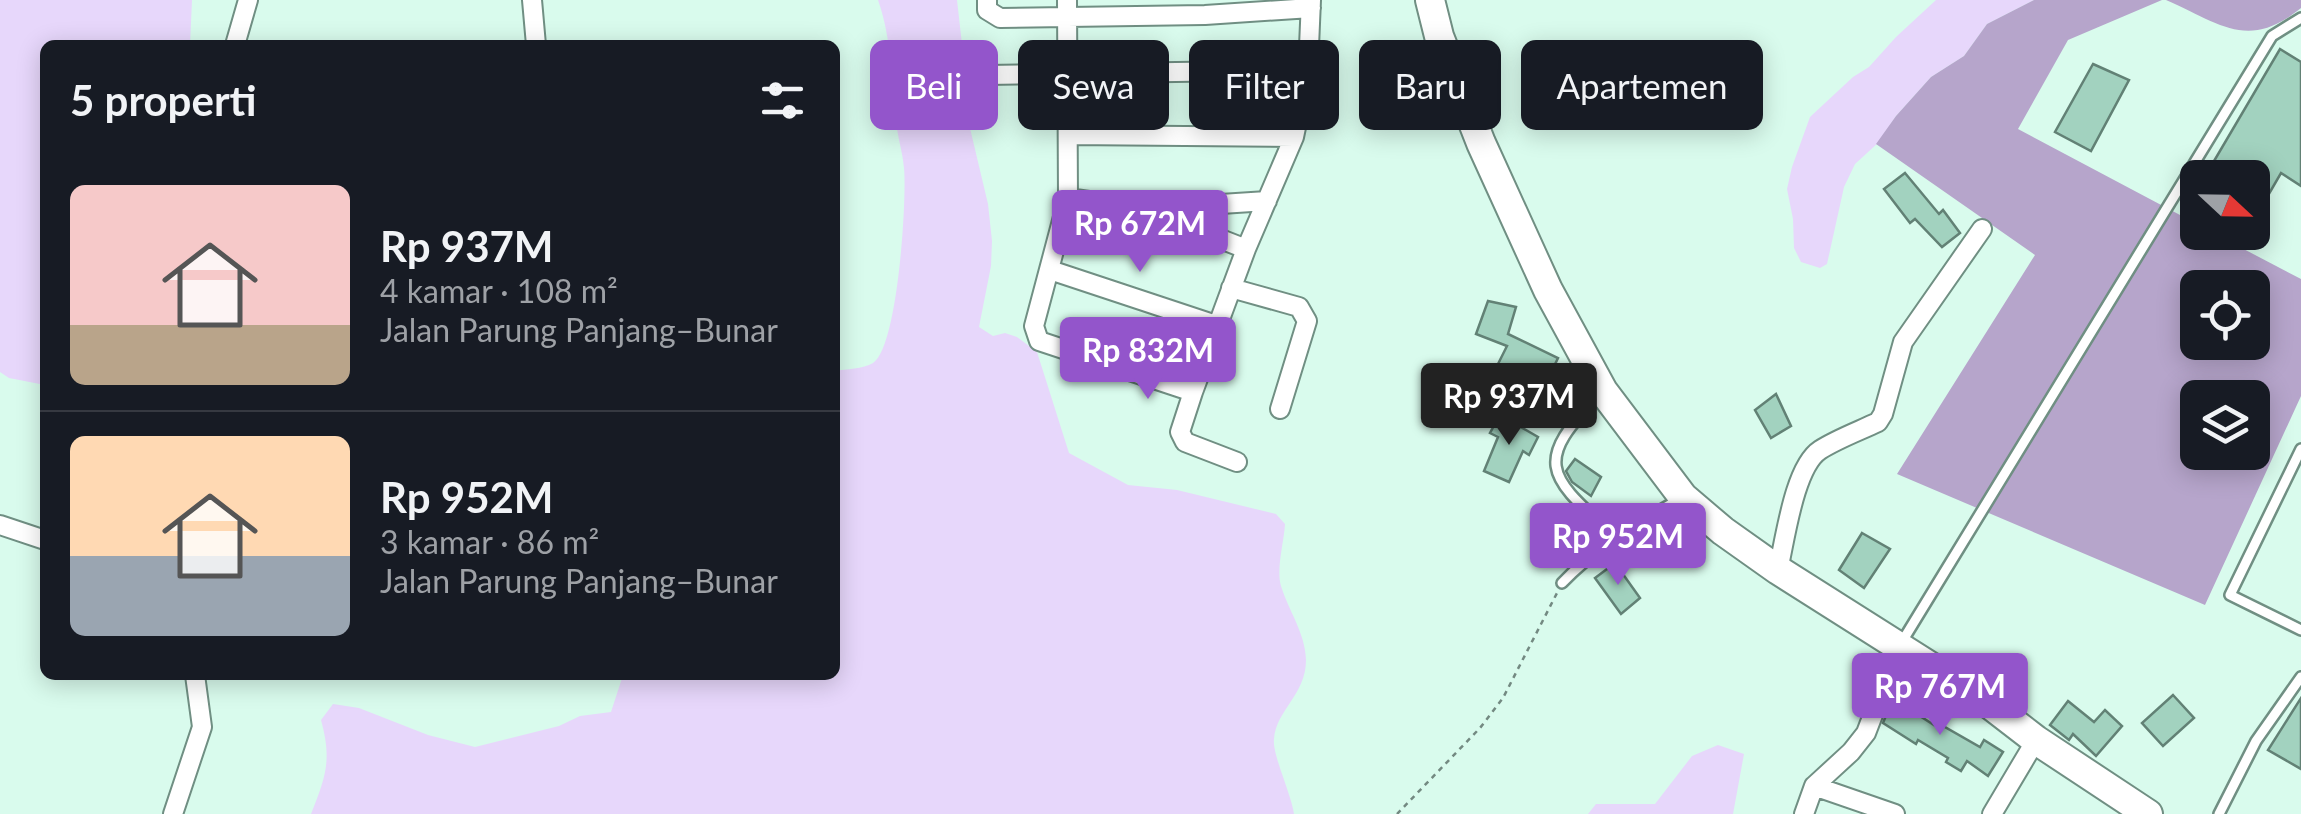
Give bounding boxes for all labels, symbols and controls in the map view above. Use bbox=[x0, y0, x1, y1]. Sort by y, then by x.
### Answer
chip: Beli bbox=[870, 40, 998, 130]
chip: Sewa bbox=[1018, 40, 1169, 130]
chip: Filter bbox=[1189, 40, 1339, 130]
chip: Baru bbox=[1359, 40, 1501, 130]
chip: Apartemen bbox=[1521, 40, 1763, 130]
icon: filters bbox=[755, 73, 810, 128]
text: 5 properti bbox=[70, 75, 257, 125]
north arrow bbox=[2180, 160, 2270, 250]
map controls bbox=[2180, 160, 2270, 470]
pin: Rp 672M bbox=[1048, 190, 1232, 275]
text: Rp 672M bbox=[1074, 203, 1206, 242]
text: Rp 937M bbox=[380, 221, 554, 271]
icon: home bbox=[150, 225, 270, 345]
button: locate bbox=[2180, 270, 2270, 360]
text: 4 kamar · 108 m² bbox=[380, 271, 618, 310]
text: Jalan Parung Panjang–Bunar bbox=[380, 310, 778, 349]
pin: Rp 832M bbox=[1056, 317, 1240, 402]
text: Rp 832M bbox=[1082, 330, 1214, 369]
pin: Rp 937M bbox=[1417, 363, 1601, 448]
text: Rp 937M bbox=[1443, 376, 1575, 415]
button: layers bbox=[2180, 380, 2270, 470]
text: Rp 952M bbox=[380, 472, 554, 522]
icon: home bbox=[150, 476, 270, 596]
pin: Rp 952M bbox=[1526, 503, 1710, 588]
text: Rp 952M bbox=[1552, 516, 1684, 555]
text: 3 kamar · 86 m² bbox=[380, 522, 599, 561]
text: Jalan Parung Panjang–Bunar bbox=[380, 561, 778, 600]
pin: Rp 767M bbox=[1848, 653, 2032, 738]
text: Rp 767M bbox=[1874, 666, 2006, 705]

